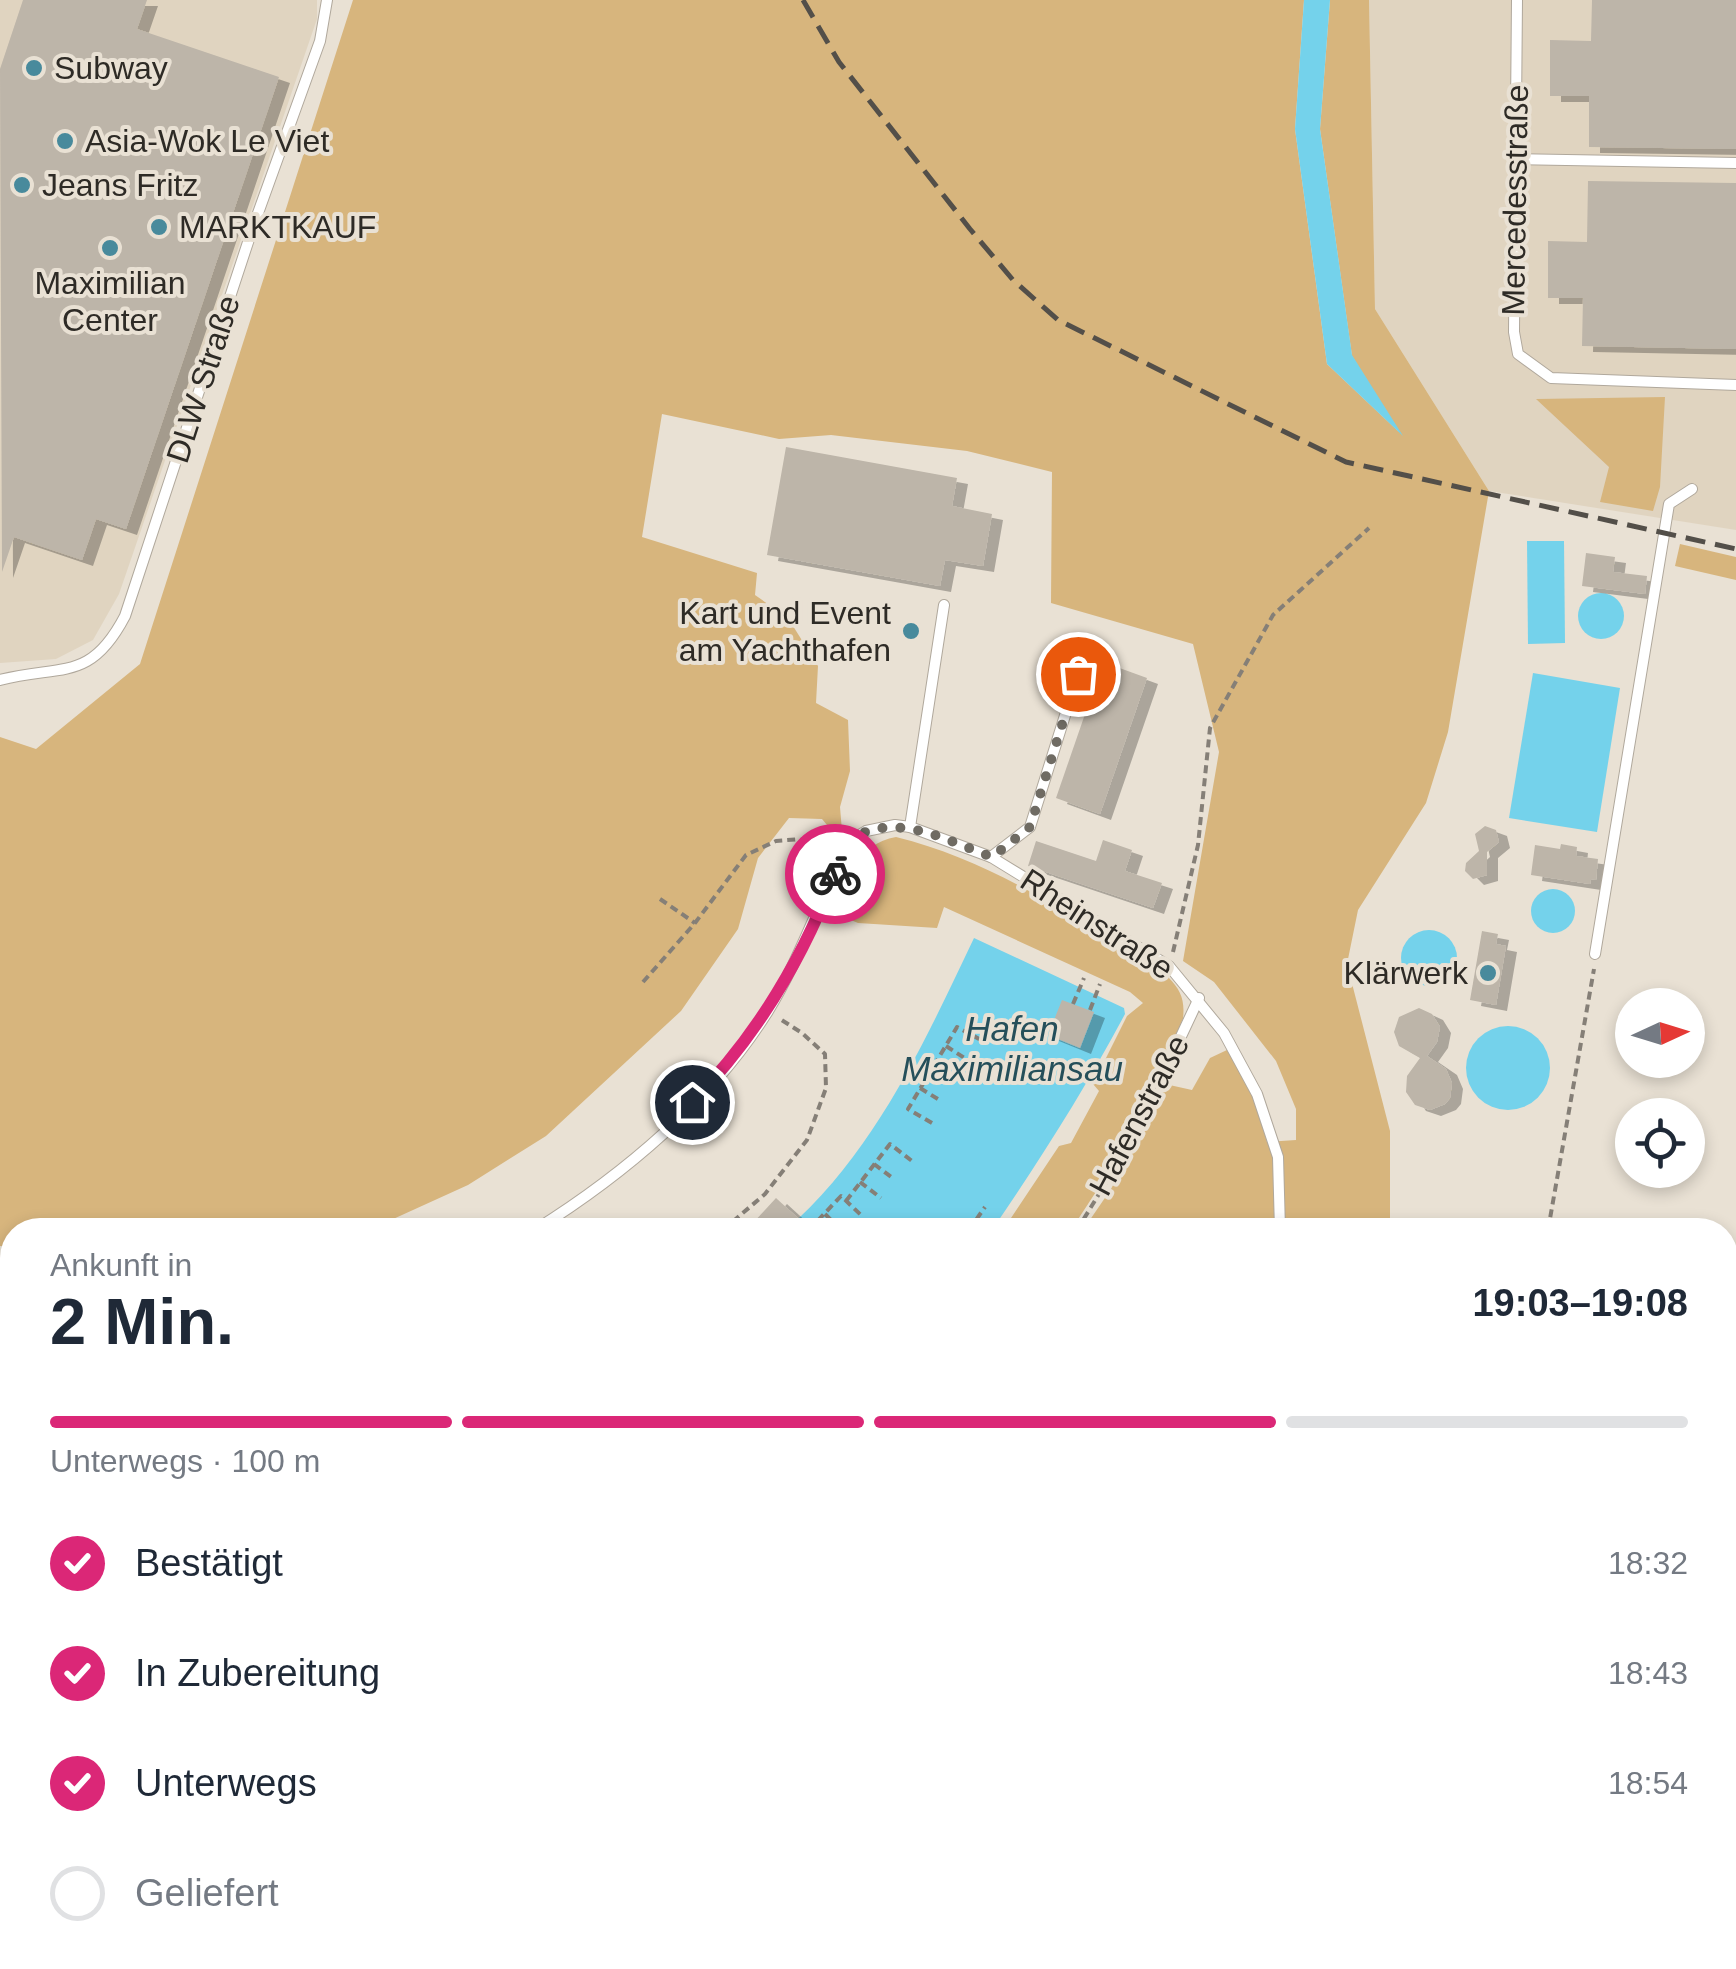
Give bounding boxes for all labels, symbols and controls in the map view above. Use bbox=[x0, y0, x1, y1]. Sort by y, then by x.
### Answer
place label: Subway bbox=[54, 50, 168, 86]
marker: Subway bbox=[23, 57, 45, 79]
street label: Mercedesstraße bbox=[1495, 84, 1535, 316]
place label: Asia-Wok Le Viet bbox=[85, 123, 329, 159]
marker: Asia-Wok Le Viet bbox=[54, 130, 76, 152]
place label: Jeans Fritz bbox=[42, 167, 198, 203]
marker: Jeans Fritz bbox=[11, 174, 33, 196]
place label: MARKTKAUF bbox=[179, 209, 376, 245]
marker: MARKTKAUF bbox=[148, 216, 170, 238]
marker: Maximilian Center bbox=[99, 237, 121, 259]
place label: Maximilian Center bbox=[34, 265, 186, 338]
street label: DLW Straße bbox=[159, 291, 247, 467]
place label: Kart und Event am Yachthafen bbox=[679, 595, 891, 668]
marker: Kart und Event am Yachthafen bbox=[900, 620, 922, 642]
pin bbox=[1036, 632, 1121, 717]
icon: bag bbox=[1051, 647, 1106, 702]
courier bbox=[785, 824, 885, 924]
icon: bike bbox=[808, 847, 863, 902]
street label: Rheinstraße bbox=[1014, 861, 1180, 987]
place label: Klärwerk bbox=[1344, 955, 1469, 991]
marker: Klärwerk bbox=[1477, 962, 1499, 984]
north arrow bbox=[1615, 988, 1705, 1078]
map controls bbox=[1615, 988, 1705, 1188]
water label: Hafen Maximiliansau bbox=[901, 1009, 1123, 1088]
street label: Hafenstraße bbox=[1082, 1029, 1196, 1201]
pin bbox=[650, 1060, 735, 1145]
icon: home bbox=[665, 1075, 720, 1130]
button: locate bbox=[1615, 1098, 1705, 1188]
text: Ankunft in bbox=[50, 1247, 192, 1283]
text: 19:03–19:08 bbox=[1472, 1282, 1688, 1324]
text: 2 Min. bbox=[50, 1285, 234, 1358]
text: Unterwegs · 100 m bbox=[50, 1443, 320, 1479]
icon: check bbox=[50, 1536, 105, 1591]
text: Bestätigt bbox=[135, 1542, 283, 1584]
text: 18:32 bbox=[1608, 1545, 1688, 1581]
icon: check bbox=[50, 1646, 105, 1701]
text: In Zubereitung bbox=[135, 1652, 380, 1694]
text: 18:43 bbox=[1608, 1655, 1688, 1691]
icon: check bbox=[50, 1756, 105, 1811]
text: Unterwegs bbox=[135, 1762, 317, 1804]
text: 18:54 bbox=[1608, 1765, 1688, 1801]
text: Geliefert bbox=[135, 1872, 279, 1914]

